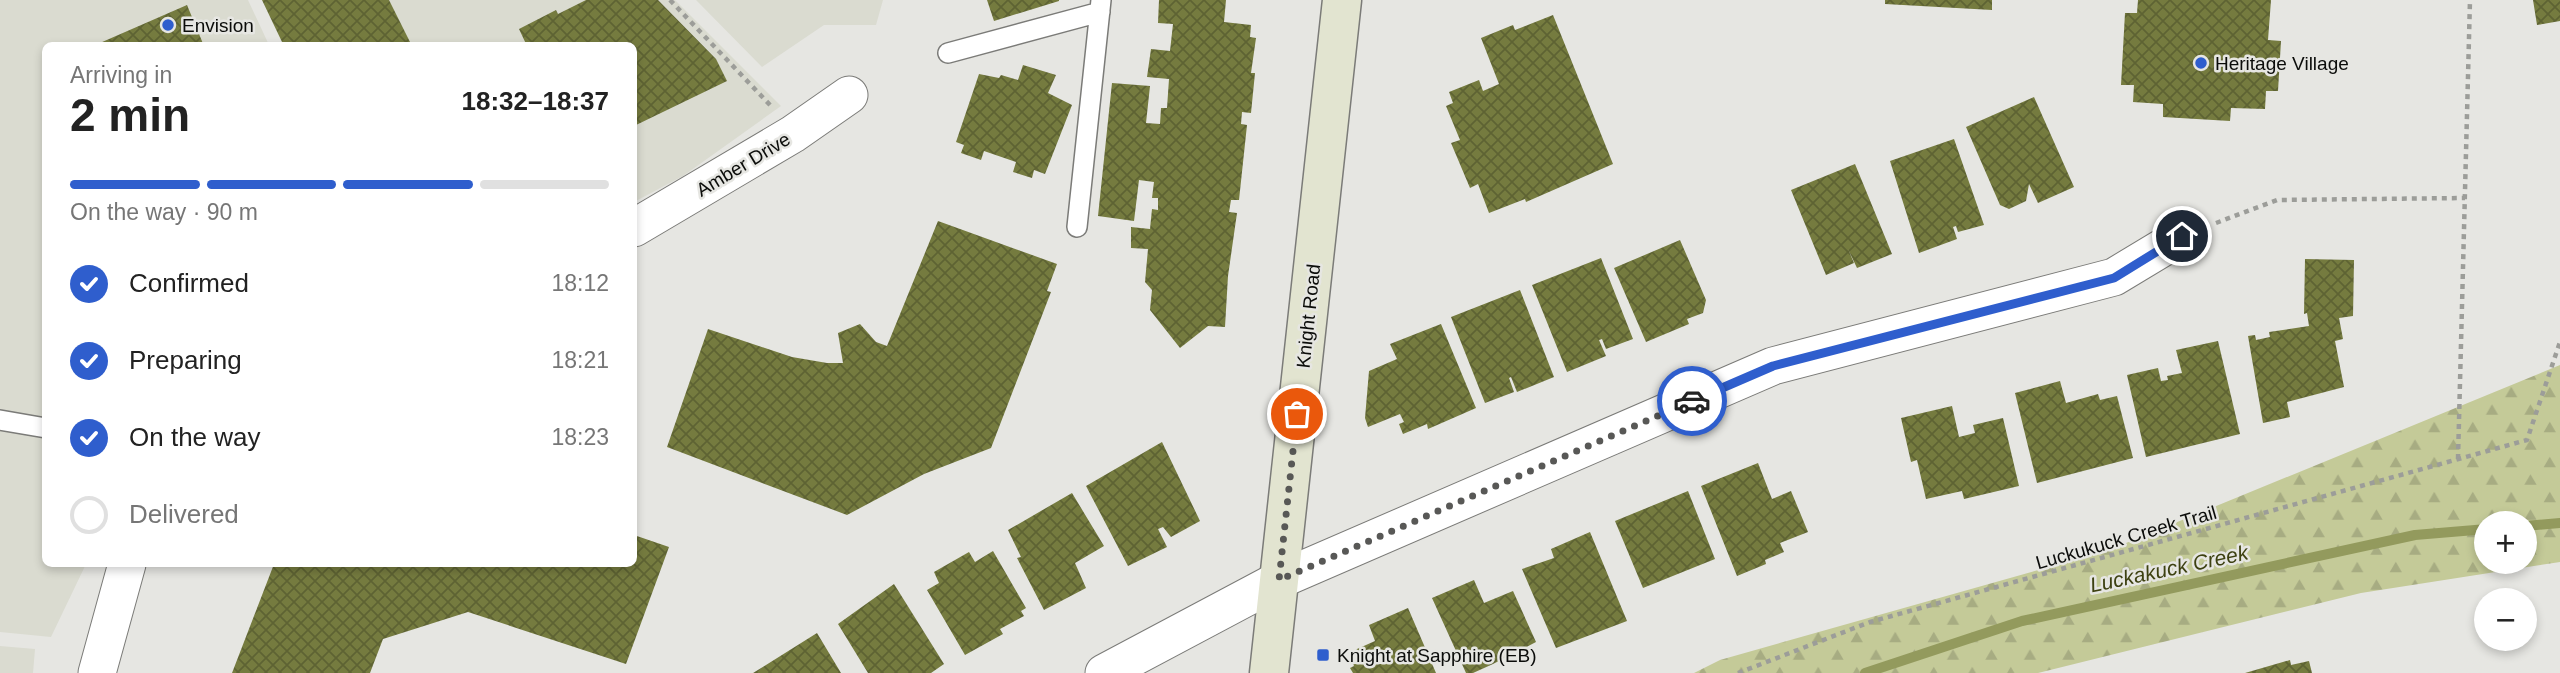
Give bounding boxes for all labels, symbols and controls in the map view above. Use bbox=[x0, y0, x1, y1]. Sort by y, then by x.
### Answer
place label: Envision bbox=[182, 15, 254, 36]
marker: Envision bbox=[160, 17, 176, 33]
place label: Heritage Village bbox=[2215, 53, 2349, 74]
marker: Heritage Village bbox=[2193, 55, 2209, 71]
text: Arriving in bbox=[70, 62, 172, 88]
text: 18:32–18:37 bbox=[462, 86, 609, 116]
text: 2 min bbox=[70, 89, 190, 141]
street label: Amber Drive bbox=[693, 128, 794, 201]
text: On the way · 90 m bbox=[70, 199, 258, 225]
pin bbox=[2152, 206, 2212, 266]
icon: home bbox=[2163, 217, 2201, 255]
street label: Knight Road bbox=[1293, 263, 1324, 369]
icon: check bbox=[70, 265, 108, 303]
text: Confirmed bbox=[129, 268, 249, 298]
text: 18:12 bbox=[551, 270, 609, 296]
icon: check bbox=[70, 342, 108, 380]
text: Preparing bbox=[129, 345, 242, 375]
text: 18:21 bbox=[551, 347, 609, 373]
courier bbox=[1657, 366, 1727, 436]
icon: car bbox=[1673, 382, 1711, 420]
pin bbox=[1267, 384, 1327, 444]
icon: bag bbox=[1278, 395, 1316, 433]
icon: check bbox=[70, 419, 108, 457]
text: On the way bbox=[129, 422, 261, 452]
text: 18:23 bbox=[551, 424, 609, 450]
text: Delivered bbox=[129, 499, 239, 529]
street label: Luckukuck Creek Trail bbox=[2033, 502, 2219, 573]
map controls bbox=[2474, 511, 2537, 651]
button: + bbox=[2474, 511, 2537, 574]
water label: Luckakuck Creek bbox=[2088, 540, 2252, 597]
button: − bbox=[2474, 588, 2537, 651]
place label: Knight at Sapphire (EB) bbox=[1337, 645, 1537, 666]
marker: Knight at Sapphire (EB) bbox=[1315, 647, 1331, 663]

